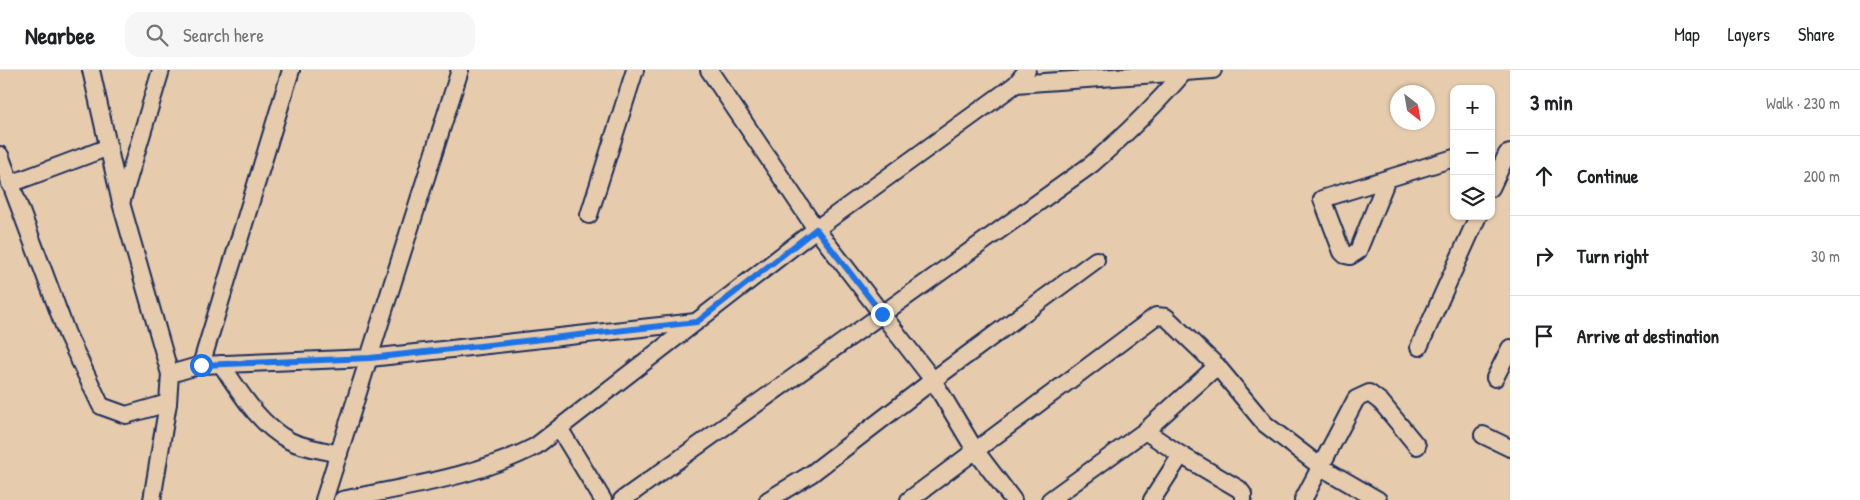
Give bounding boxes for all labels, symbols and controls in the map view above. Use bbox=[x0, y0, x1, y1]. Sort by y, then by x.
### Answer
search box bbox=[125, 12, 475, 57]
text: Nearbee bbox=[25, 19, 95, 51]
icon: search bbox=[143, 21, 171, 49]
text: Search here bbox=[183, 22, 264, 48]
text: Map bbox=[1674, 22, 1700, 47]
text: Layers bbox=[1728, 22, 1770, 47]
text: Share bbox=[1798, 22, 1835, 47]
north arrow bbox=[1390, 85, 1435, 130]
map controls bbox=[1450, 85, 1495, 220]
button: + bbox=[1450, 85, 1495, 130]
text: 3 min bbox=[1530, 88, 1573, 117]
text: Walk · 230 m bbox=[1766, 92, 1840, 114]
button: − bbox=[1450, 130, 1495, 175]
icon: ahead bbox=[1530, 162, 1558, 190]
text: Continue bbox=[1577, 163, 1638, 189]
text: 200 m bbox=[1804, 165, 1840, 187]
button: layers bbox=[1450, 175, 1495, 220]
icon: right bbox=[1530, 242, 1558, 270]
text: Turn right bbox=[1577, 243, 1648, 269]
text: 30 m bbox=[1811, 245, 1840, 267]
route end bbox=[871, 303, 894, 326]
icon: arrive bbox=[1530, 322, 1558, 350]
text: Arrive at destination bbox=[1577, 323, 1719, 349]
route start bbox=[190, 354, 213, 377]

